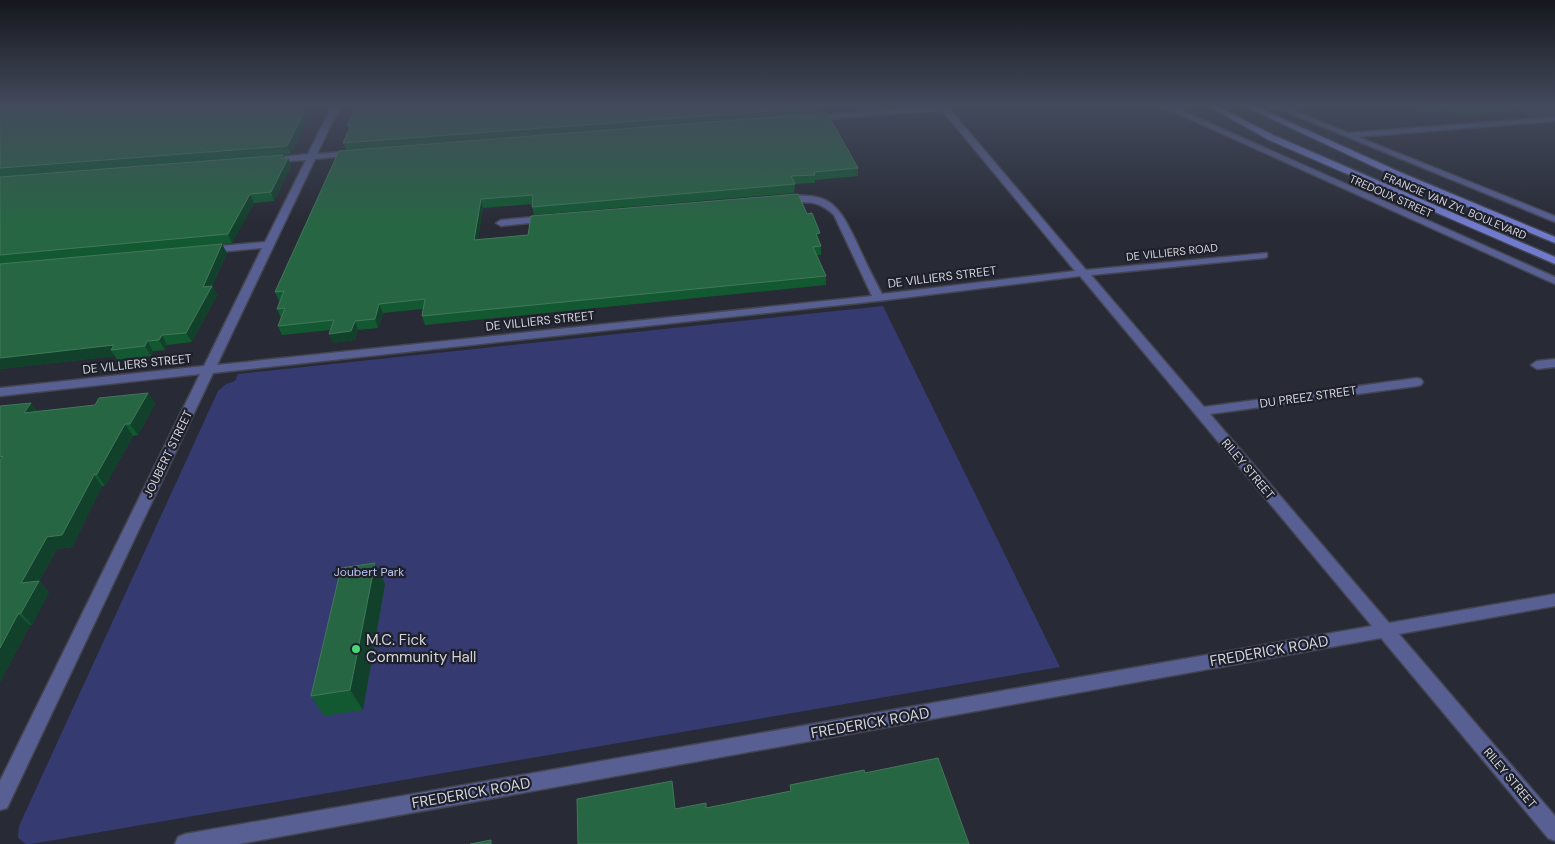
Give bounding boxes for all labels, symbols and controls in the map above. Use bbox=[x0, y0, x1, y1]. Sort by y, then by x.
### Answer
street label: FRANCIE VAN ZYL BOULEVARD bbox=[1381, 169, 1529, 243]
street label: TREDOUX STREET bbox=[1347, 171, 1435, 221]
street label: DE VILLIERS ROAD bbox=[1125, 240, 1219, 264]
street label: DE VILLIERS STREET bbox=[887, 262, 998, 292]
street label: DE VILLIERS STREET bbox=[485, 307, 596, 335]
street label: DE VILLIERS STREET bbox=[82, 350, 193, 378]
street label: DU PREEZ STREET bbox=[1259, 382, 1358, 412]
street label: JOUBERT STREET bbox=[140, 407, 196, 500]
street label: RILEY STREET bbox=[1218, 435, 1278, 503]
park label: Joubert Park bbox=[334, 564, 404, 580]
place label: M.C. Fick Community Hall bbox=[366, 630, 476, 667]
street label: FREDERICK ROAD bbox=[1208, 631, 1330, 671]
marker: M.C. Fick Community Hall bbox=[350, 643, 362, 655]
street label: FREDERICK ROAD bbox=[809, 703, 931, 743]
street label: RILEY STREET bbox=[1480, 744, 1540, 812]
street label: FREDERICK ROAD bbox=[410, 773, 532, 813]

